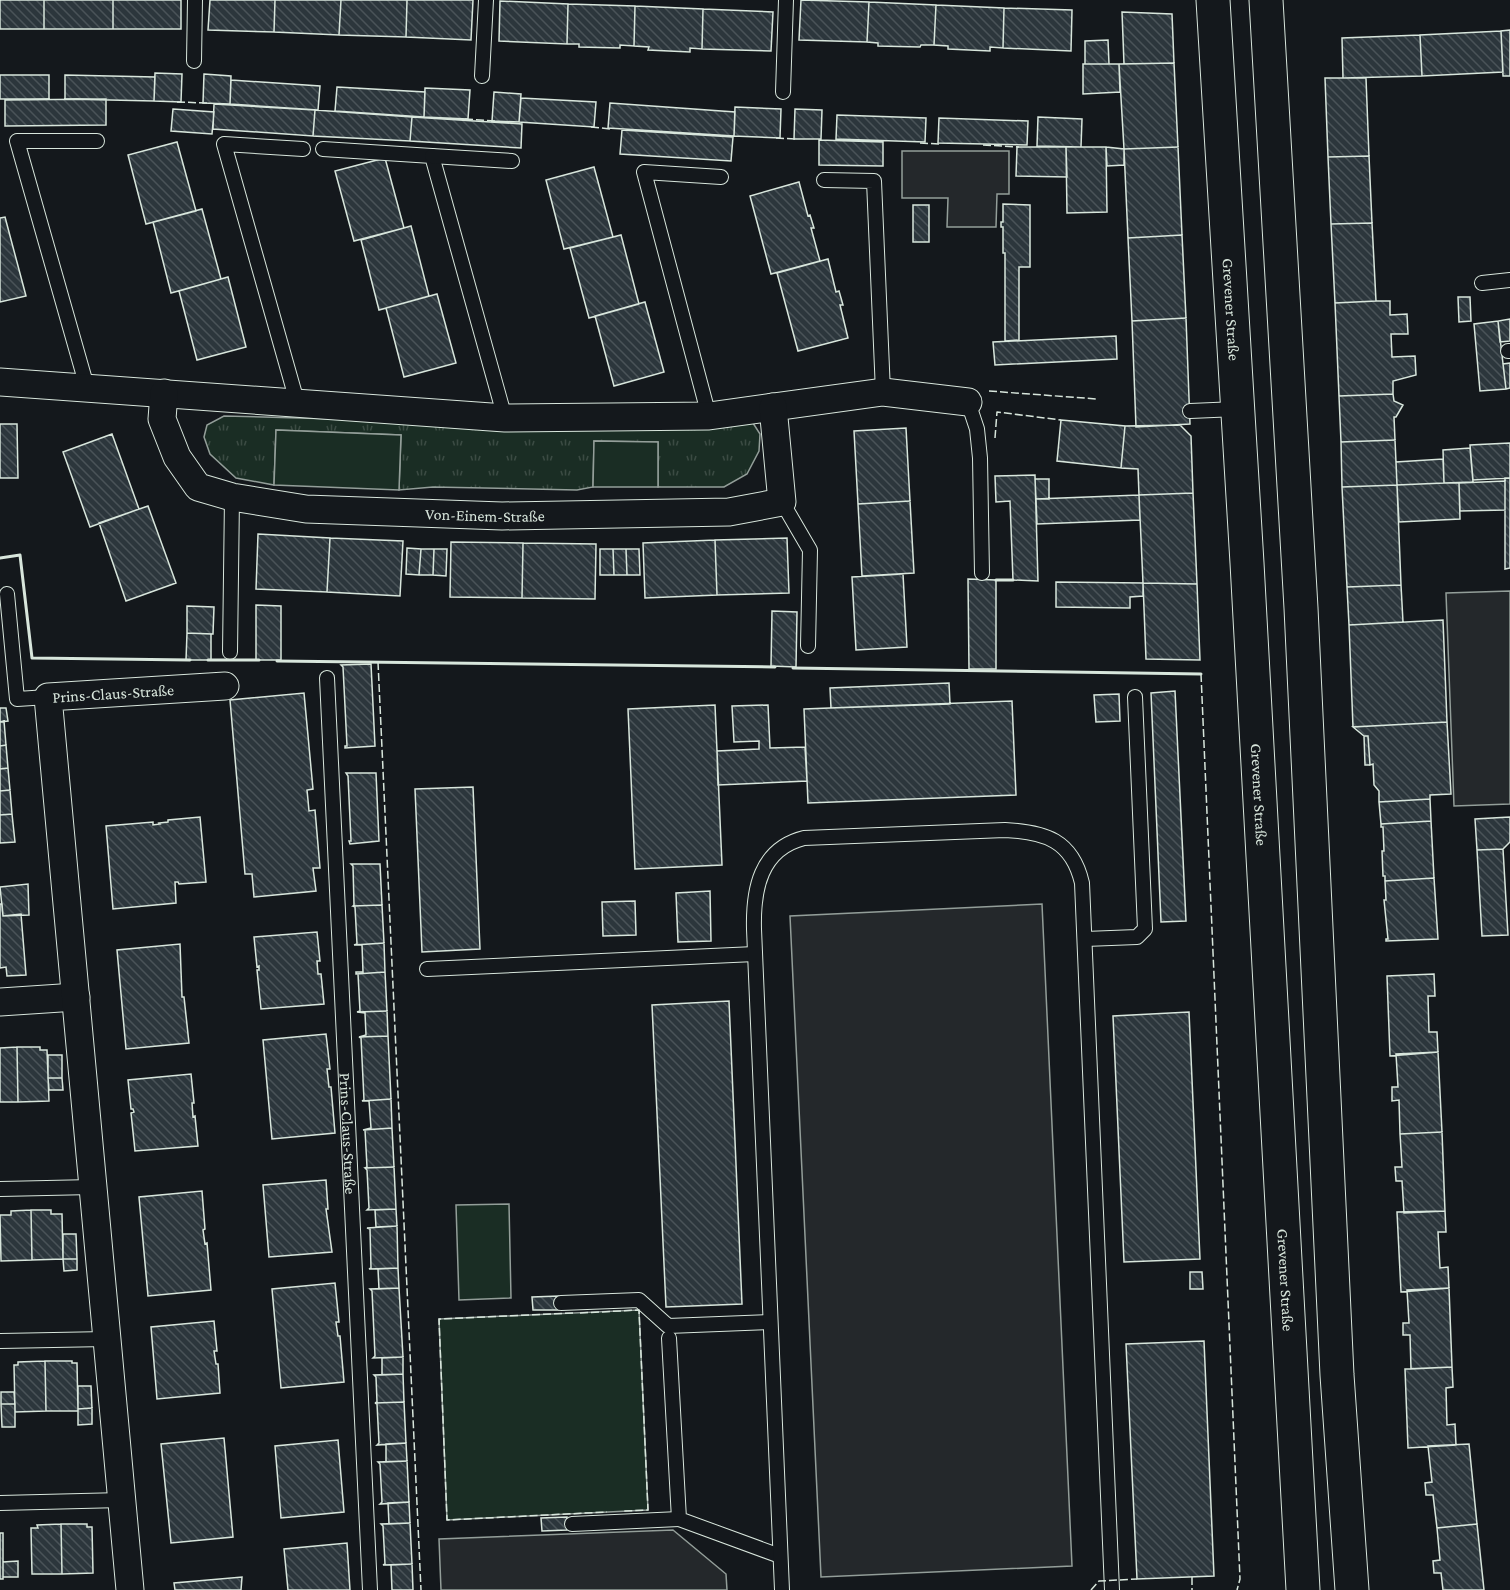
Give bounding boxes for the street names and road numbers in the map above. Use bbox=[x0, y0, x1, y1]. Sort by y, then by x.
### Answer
street label: Grevener Straße bbox=[1220, 258, 1243, 361]
street label: Von-Einem-Straße bbox=[425, 505, 545, 525]
street label: Prins-Claus-Straße bbox=[52, 681, 174, 705]
street label: Grevener Straße bbox=[1248, 743, 1271, 846]
street label: Prins-Claus-Straße bbox=[337, 1072, 360, 1195]
street label: Grevener Straße bbox=[1275, 1228, 1297, 1332]

